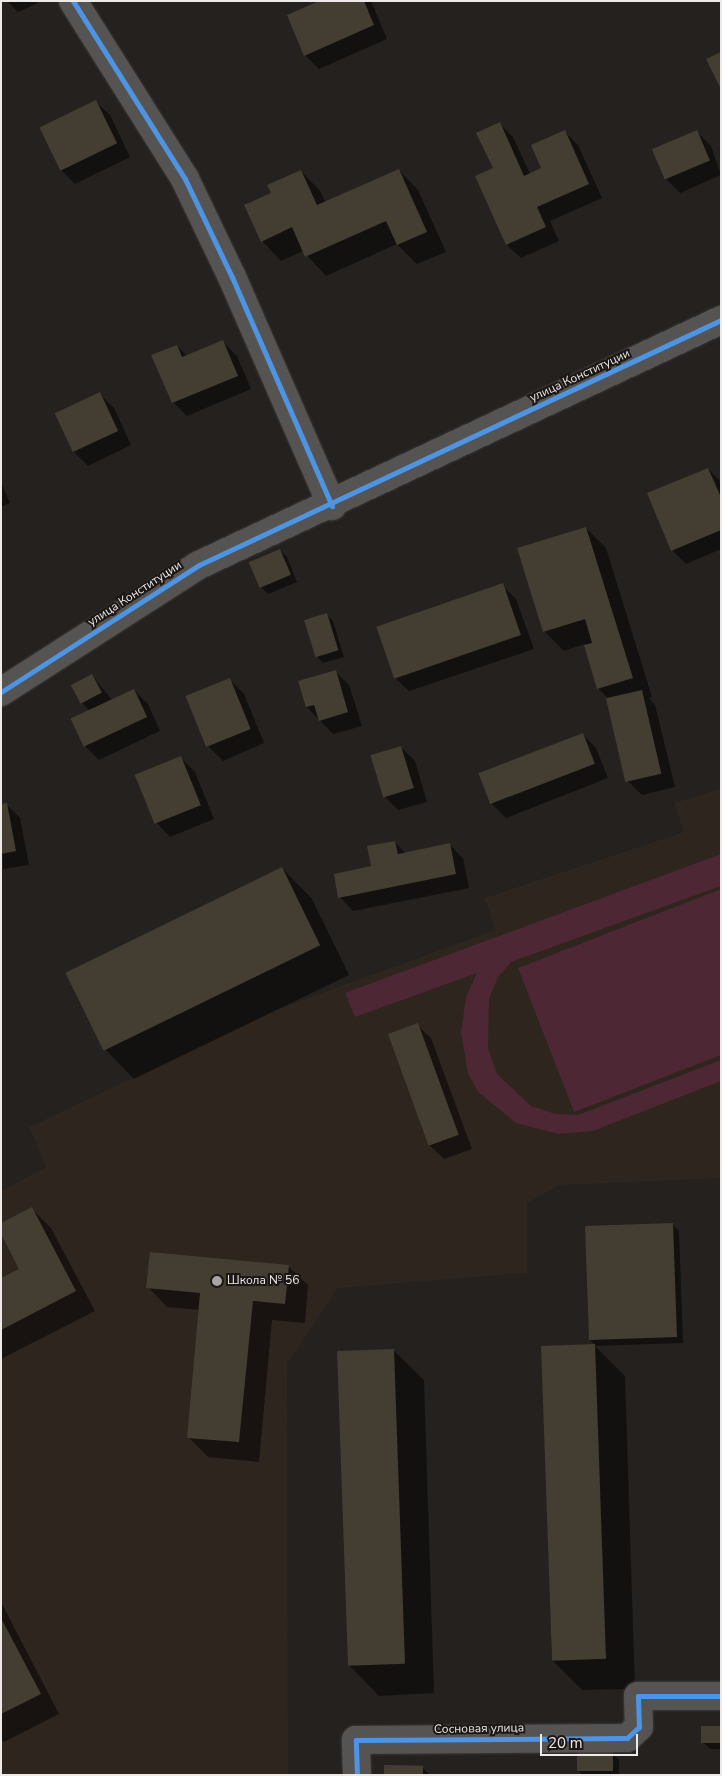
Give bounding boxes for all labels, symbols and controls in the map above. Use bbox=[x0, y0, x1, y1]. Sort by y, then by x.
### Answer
street label: улица Конституции bbox=[528, 346, 632, 406]
street label: улица Конституции bbox=[85, 558, 185, 630]
place label: Школа № 56 bbox=[227, 1274, 299, 1288]
marker: Школа № 56 bbox=[211, 1275, 223, 1287]
street label: Сосновая улица bbox=[434, 1721, 524, 1737]
scale bar bbox=[542, 1724, 640, 1756]
text: 20 m bbox=[548, 1733, 583, 1753]

